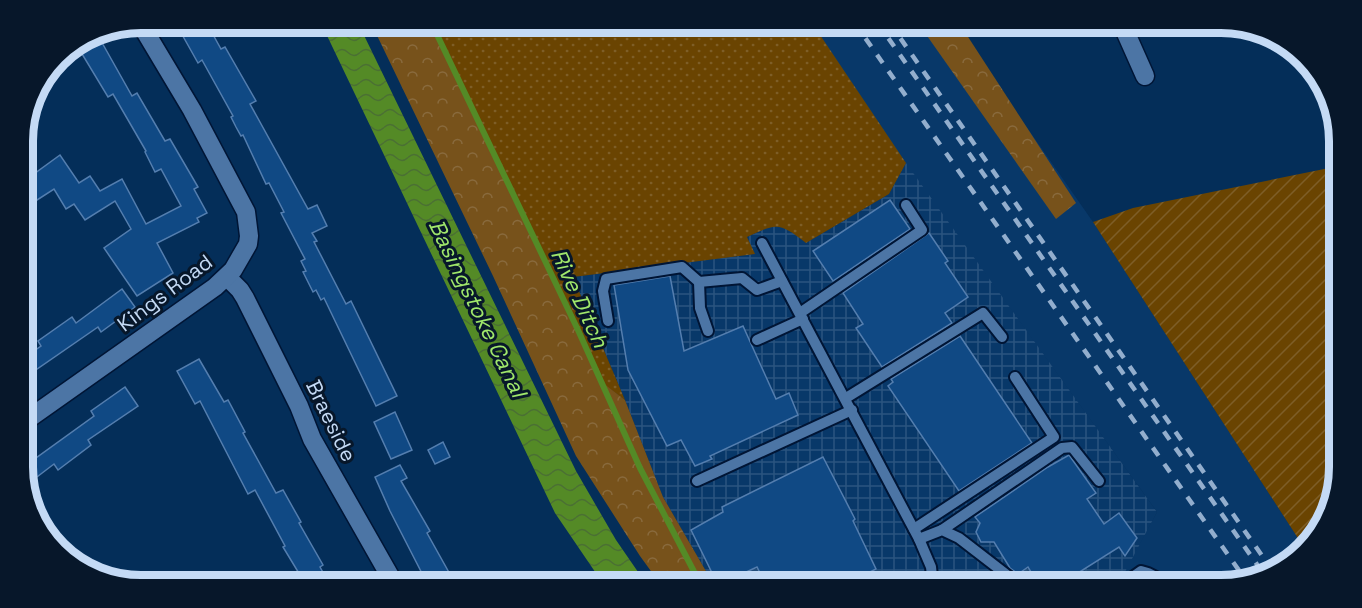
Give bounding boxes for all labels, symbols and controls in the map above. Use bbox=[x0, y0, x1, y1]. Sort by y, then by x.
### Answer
water label: Basingstoke Canal bbox=[423, 214, 534, 404]
water label: Rive Ditch bbox=[545, 244, 615, 352]
street label: Kings Road bbox=[112, 248, 218, 337]
street label: Braeside bbox=[300, 375, 363, 466]

